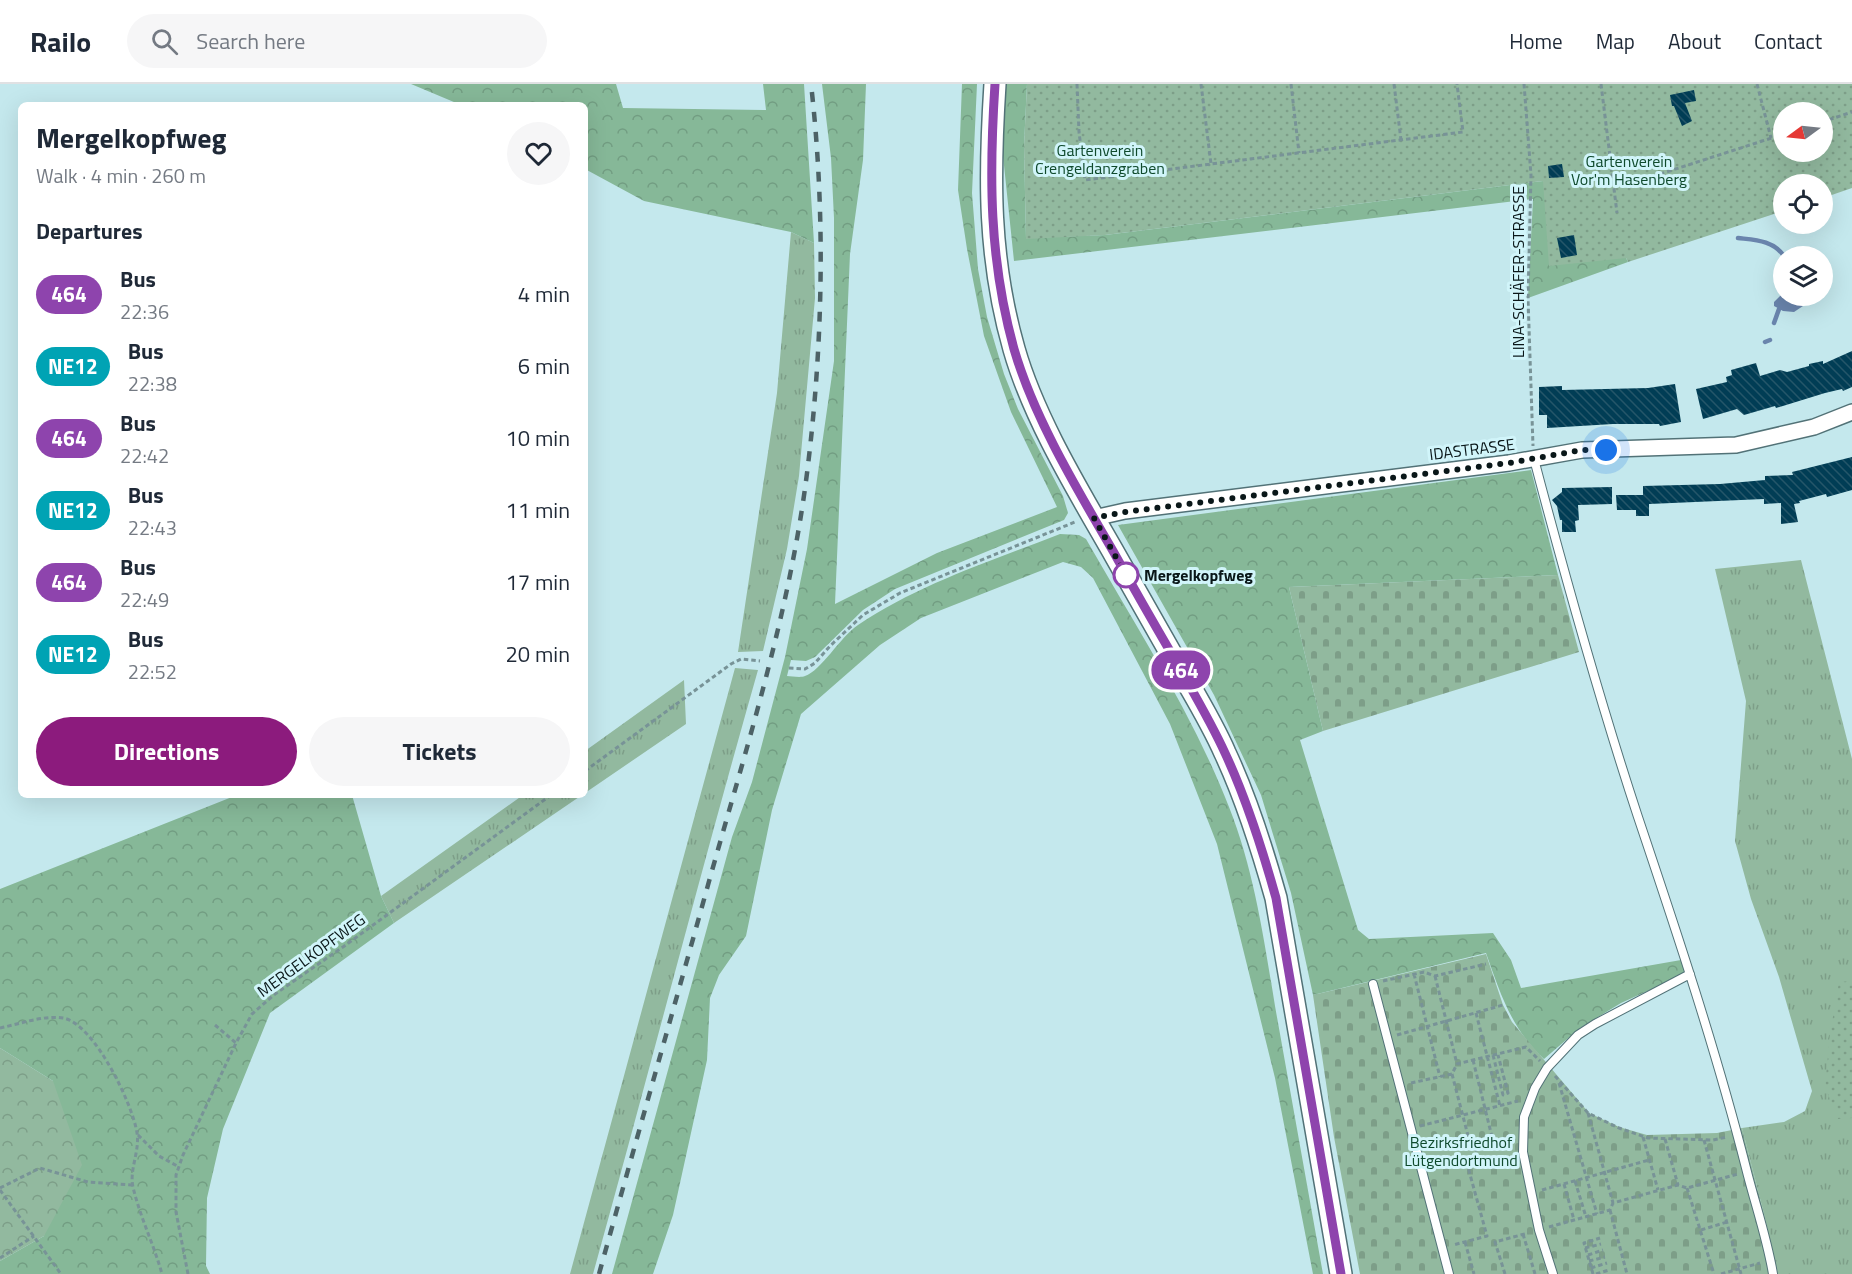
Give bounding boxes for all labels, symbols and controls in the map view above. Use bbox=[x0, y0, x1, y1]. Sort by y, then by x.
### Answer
search box bbox=[127, 14, 547, 68]
text: Railo bbox=[30, 20, 91, 63]
text: Search here bbox=[196, 24, 305, 58]
icon: search bbox=[148, 25, 181, 58]
text: Home bbox=[1509, 25, 1563, 57]
text: Map bbox=[1596, 25, 1635, 57]
text: About bbox=[1668, 25, 1721, 57]
text: Contact bbox=[1754, 25, 1822, 57]
north arrow bbox=[1773, 102, 1833, 162]
map controls bbox=[1773, 102, 1833, 306]
text: Mergelkopfweg bbox=[36, 116, 227, 159]
button: heart bbox=[507, 122, 570, 185]
park label: Gartenverein Crengeldanzgraben bbox=[1035, 138, 1165, 180]
park label: Gartenverein Vor'm Hasenberg bbox=[1571, 149, 1687, 191]
text: Walk · 4 min · 260 m bbox=[36, 160, 206, 191]
button: locate bbox=[1773, 174, 1833, 234]
street label: LINA-SCHÄFER-STRASSE bbox=[1506, 186, 1530, 358]
text: Departures bbox=[36, 214, 143, 248]
button: layers bbox=[1773, 246, 1833, 306]
text: Bus bbox=[120, 262, 156, 296]
text: 4 min bbox=[518, 277, 570, 311]
text: 464 bbox=[51, 278, 87, 310]
text: 22:36 bbox=[120, 296, 169, 327]
text: Bus bbox=[128, 334, 164, 368]
text: 6 min bbox=[518, 349, 570, 383]
text: NE12 bbox=[48, 350, 98, 382]
text: 22:38 bbox=[128, 368, 177, 399]
text: Bus bbox=[120, 406, 156, 440]
text: 10 min bbox=[505, 421, 570, 455]
text: 464 bbox=[51, 422, 87, 454]
street label: IDASTRASSE bbox=[1428, 432, 1516, 466]
your location bbox=[1591, 435, 1621, 465]
text: 22:42 bbox=[120, 440, 169, 471]
text: Bus bbox=[128, 478, 164, 512]
text: 11 min bbox=[505, 493, 570, 527]
text: NE12 bbox=[48, 494, 98, 526]
text: 22:43 bbox=[128, 512, 177, 543]
text: Bus bbox=[120, 550, 156, 584]
marker: Mergelkopfweg bbox=[1113, 562, 1139, 588]
place label: Mergelkopfweg bbox=[1144, 563, 1253, 587]
text: 17 min bbox=[505, 565, 570, 599]
text: 464 bbox=[51, 566, 87, 598]
text: 22:49 bbox=[120, 584, 169, 615]
text: Bus bbox=[128, 622, 164, 656]
text: 20 min bbox=[505, 637, 570, 671]
text: NE12 bbox=[48, 638, 98, 670]
line badge: 464 bbox=[1146, 650, 1216, 690]
text: 464 bbox=[1163, 654, 1199, 686]
text: 22:52 bbox=[128, 656, 177, 687]
button: Directions bbox=[36, 717, 297, 786]
button: Tickets bbox=[309, 717, 570, 786]
street label: MERGELKOPFWEG bbox=[252, 908, 370, 1002]
park label: Bezirksfriedhof Lütgendortmund bbox=[1404, 1130, 1518, 1172]

